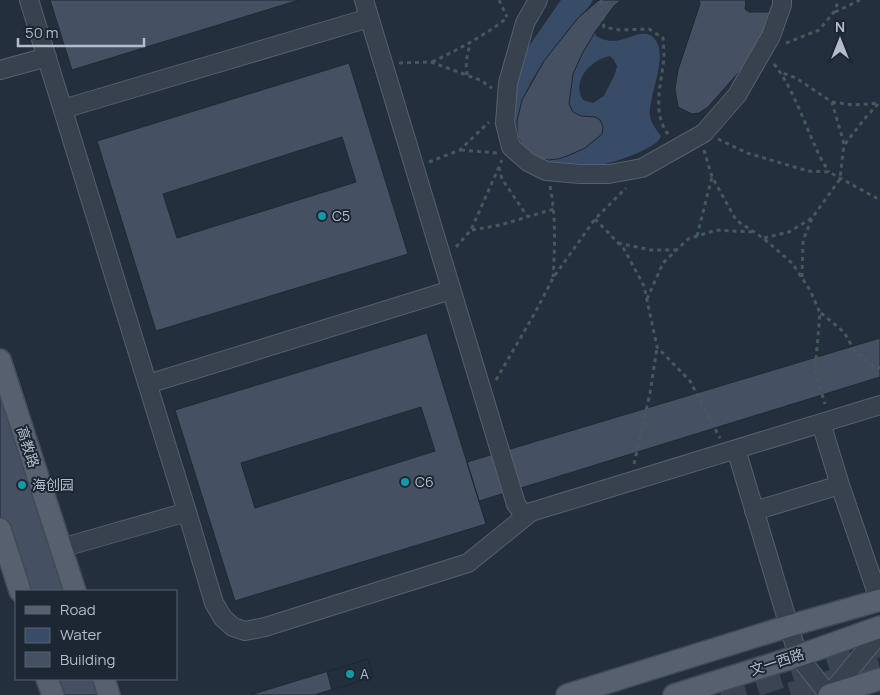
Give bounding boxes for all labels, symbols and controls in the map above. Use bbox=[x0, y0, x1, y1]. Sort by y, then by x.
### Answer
scale bar bbox=[18, 15, 144, 47]
north arrow bbox=[815, 15, 865, 65]
text: N bbox=[835, 17, 845, 36]
text: 50 m bbox=[25, 22, 59, 43]
place label: C5 bbox=[332, 206, 350, 225]
marker: C5 bbox=[316, 210, 328, 222]
street label: 高教路 bbox=[13, 424, 44, 470]
place label: C6 bbox=[415, 472, 434, 491]
place label: 海创园 bbox=[32, 475, 74, 494]
marker: C6 bbox=[399, 476, 411, 488]
marker: 海创园 bbox=[16, 479, 28, 491]
legend bbox=[15, 590, 178, 680]
text: Road bbox=[60, 599, 96, 620]
text: Water bbox=[60, 624, 102, 645]
street label: 文一西路 bbox=[747, 644, 806, 679]
text: Building bbox=[60, 649, 115, 670]
place label: A bbox=[360, 664, 369, 683]
marker: A bbox=[344, 668, 356, 680]

